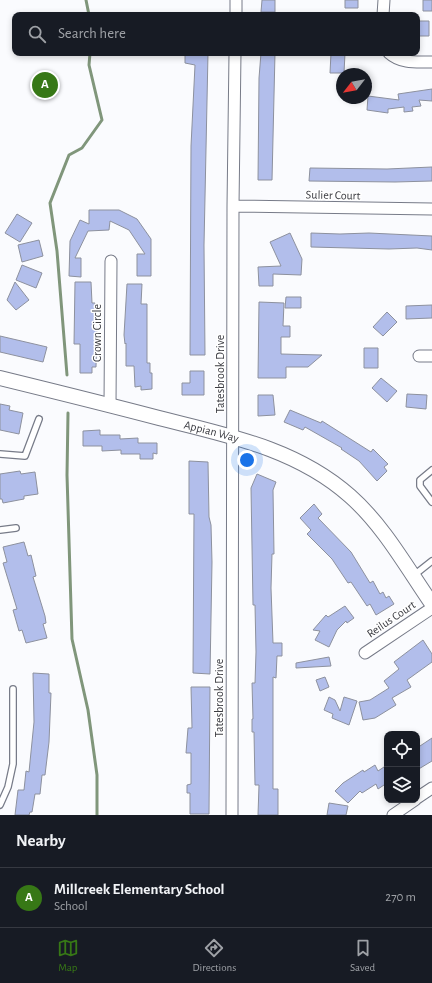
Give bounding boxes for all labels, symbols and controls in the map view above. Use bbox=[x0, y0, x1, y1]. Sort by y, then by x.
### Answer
search box bbox=[12, 12, 420, 56]
icon: search bbox=[26, 23, 48, 45]
text: Search here bbox=[58, 26, 126, 41]
north arrow bbox=[336, 68, 372, 104]
pin: A bbox=[32, 70, 58, 100]
street label: Sulier Court bbox=[306, 189, 361, 201]
street label: Crown Circle bbox=[91, 304, 103, 362]
street label: Tatesbrook Drive bbox=[214, 335, 226, 413]
street label: Appian Way bbox=[183, 418, 240, 445]
your location bbox=[237, 450, 257, 470]
street label: Reilus Court bbox=[365, 598, 418, 640]
street label: Tatesbrook Drive bbox=[213, 659, 225, 737]
map controls bbox=[384, 731, 420, 803]
button: locate bbox=[384, 731, 420, 767]
button: layers bbox=[384, 767, 420, 803]
text: Nearby bbox=[16, 832, 66, 849]
text: Millcreek Elementary School bbox=[54, 882, 225, 897]
text: A bbox=[25, 891, 33, 904]
text: 270 m bbox=[385, 891, 416, 904]
text: School bbox=[54, 900, 88, 913]
tab: Map bbox=[57, 937, 79, 974]
tab: Directions bbox=[192, 937, 236, 974]
tab: Saved bbox=[350, 937, 375, 974]

